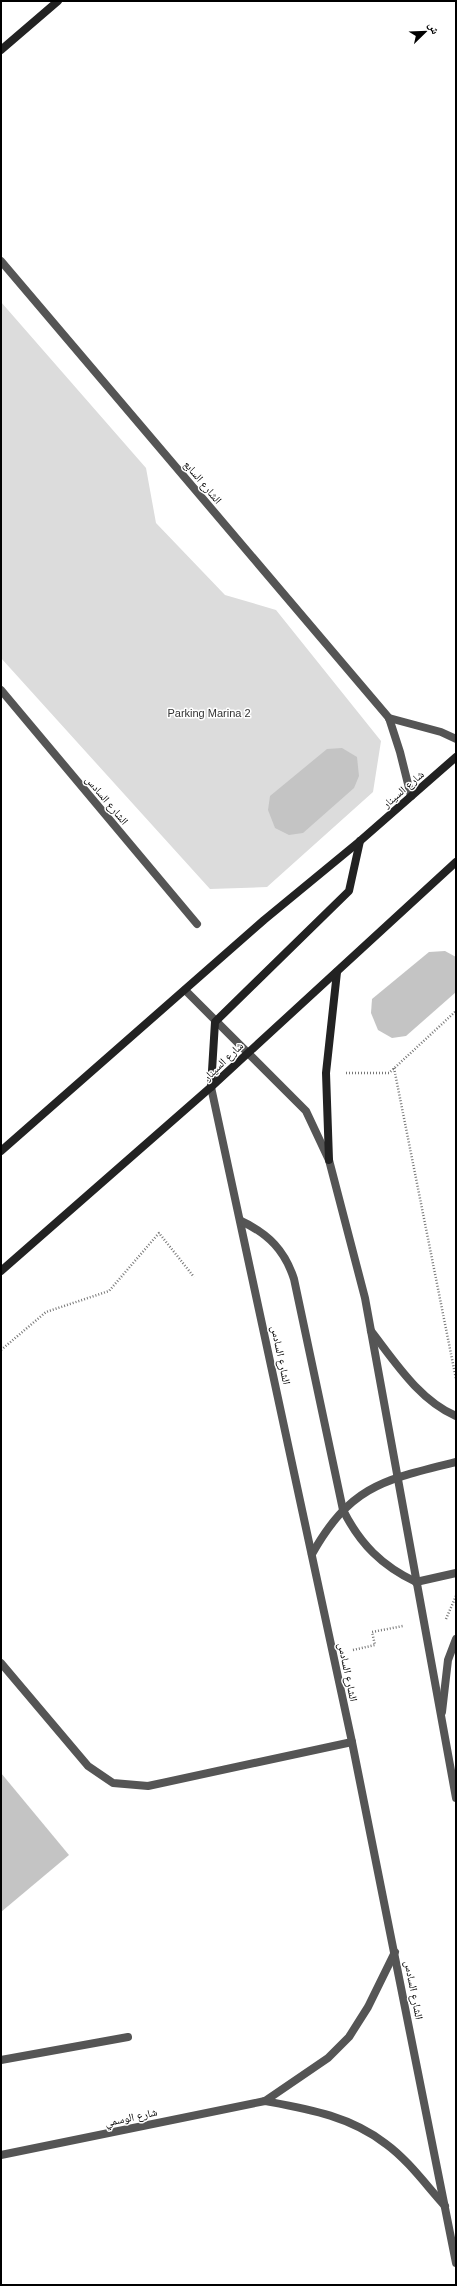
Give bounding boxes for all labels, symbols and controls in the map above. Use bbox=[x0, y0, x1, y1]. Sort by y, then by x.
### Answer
north arrow bbox=[405, 12, 445, 52]
text: ش bbox=[425, 20, 442, 37]
street label: الشارع السابع bbox=[181, 458, 224, 507]
park label: Parking Marina 2 bbox=[167, 707, 251, 719]
street label: شارع السينار bbox=[379, 768, 427, 811]
street label: الشارع السادس bbox=[82, 773, 131, 827]
street label: شارع السينار bbox=[200, 1039, 246, 1084]
street label: الشارع السادس bbox=[268, 1325, 293, 1386]
street label: الشارع السادس bbox=[335, 1642, 360, 1703]
street label: الشارع السادس bbox=[401, 1960, 426, 2021]
street label: شارع الوسمي bbox=[104, 2106, 159, 2131]

